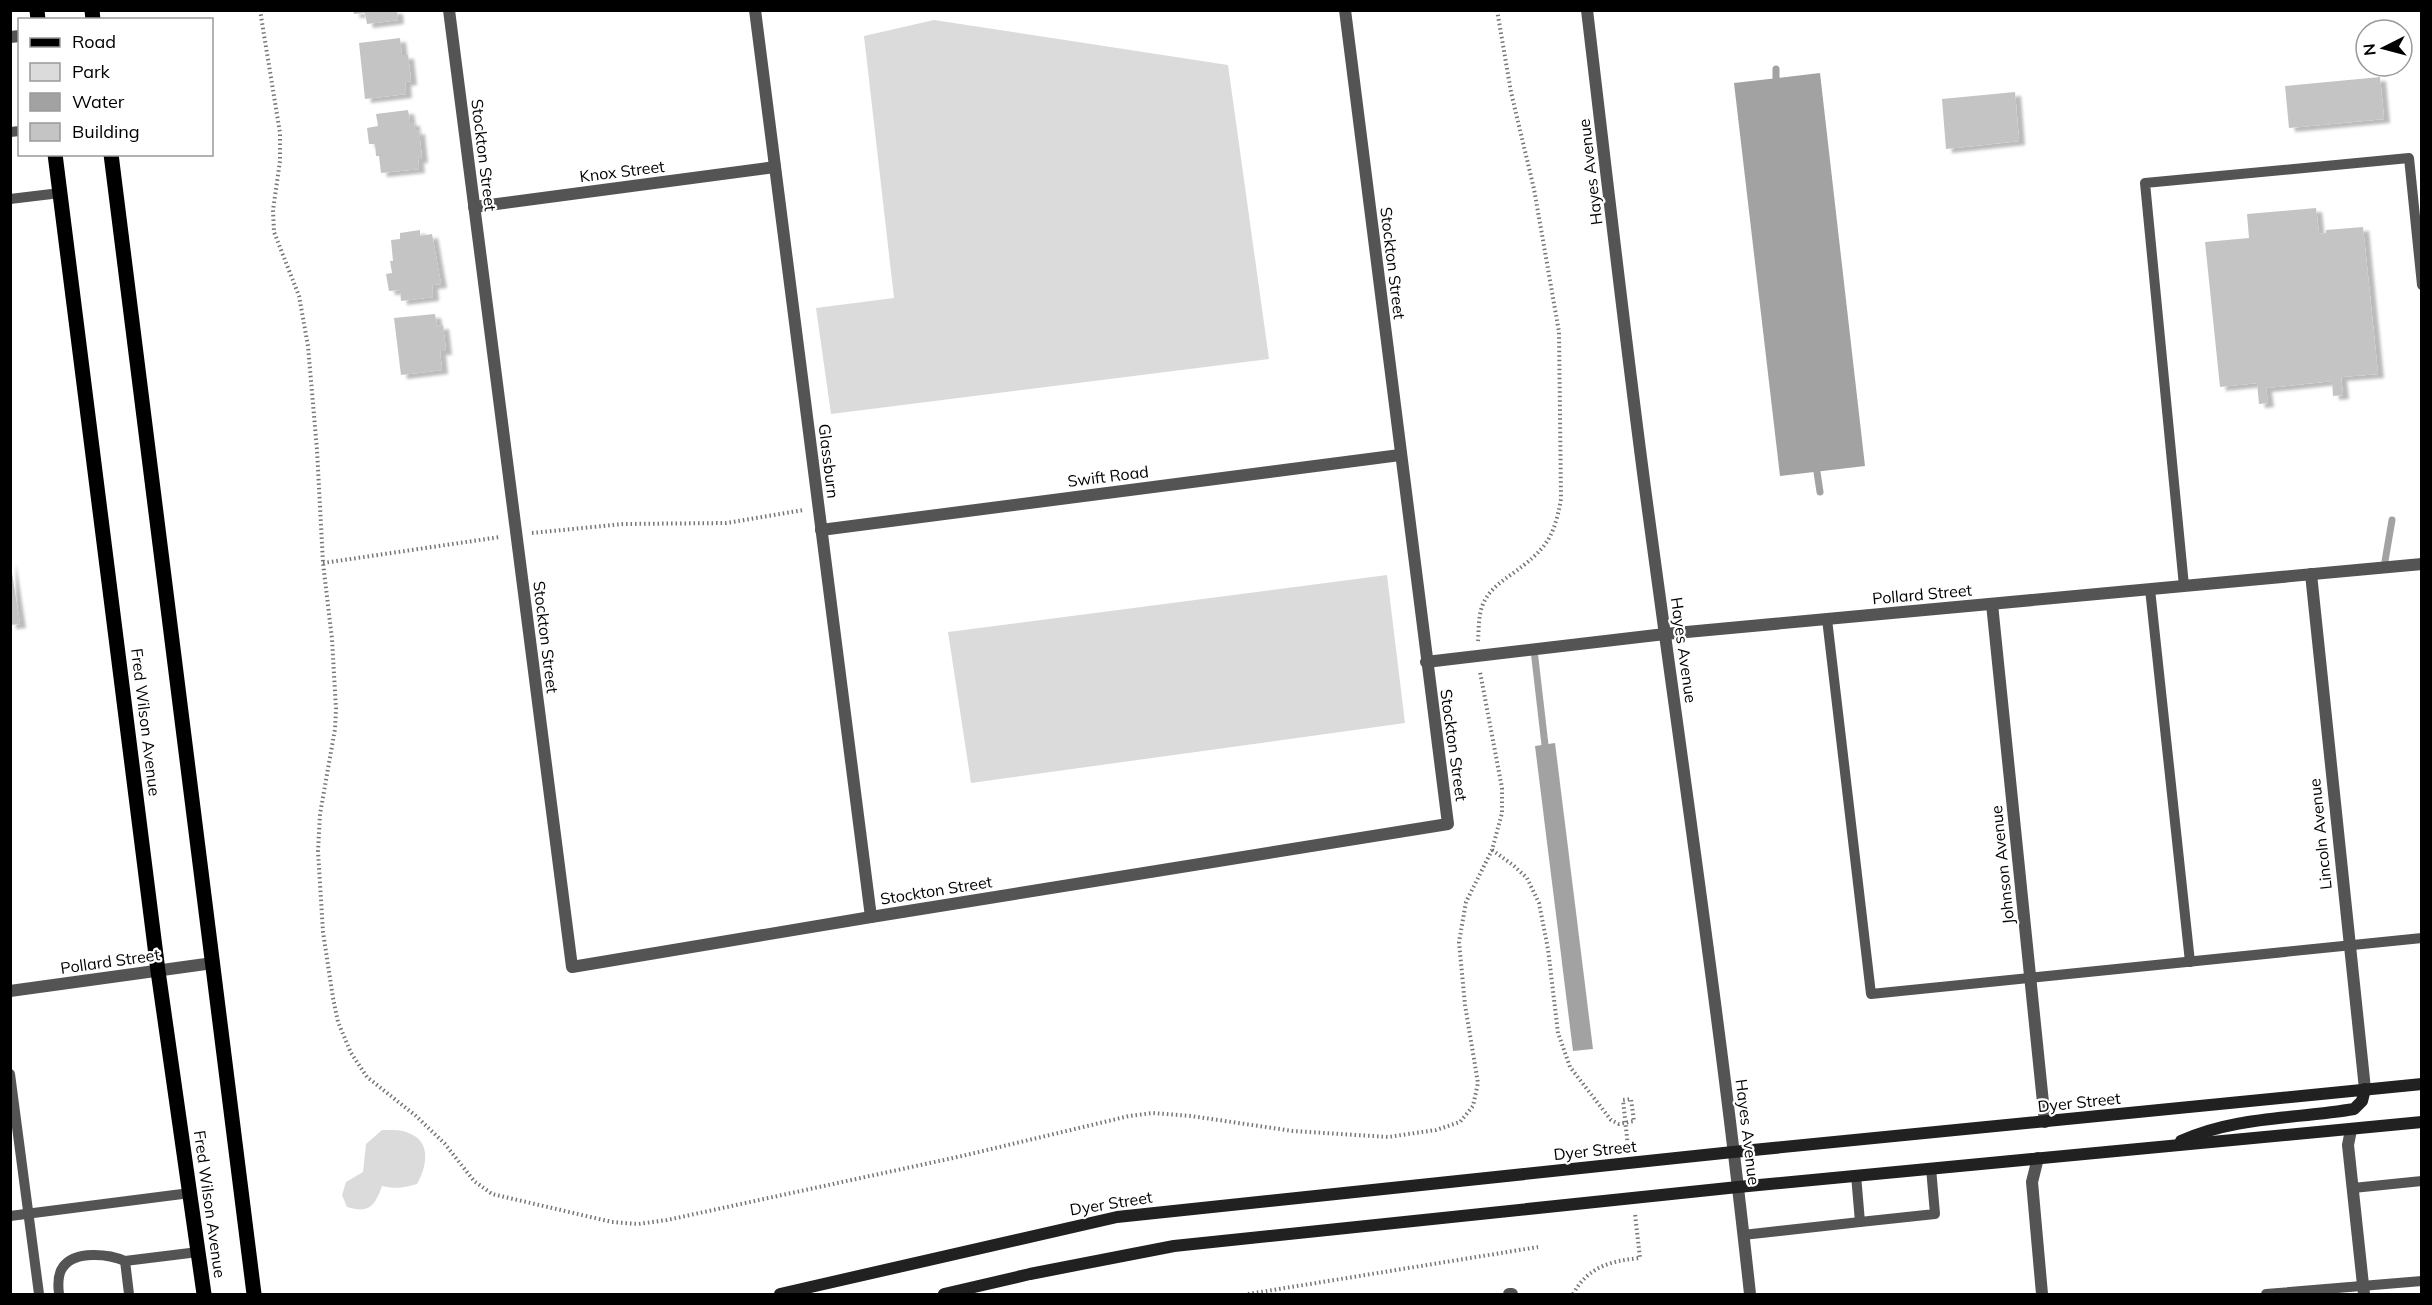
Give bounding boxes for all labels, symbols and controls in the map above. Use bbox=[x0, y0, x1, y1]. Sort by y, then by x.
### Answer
legend bbox=[18, 18, 213, 156]
north arrow bbox=[2354, 18, 2414, 78]
text: Road bbox=[72, 30, 116, 53]
text: N bbox=[2359, 43, 2380, 57]
text: Park bbox=[72, 60, 111, 83]
text: Water bbox=[72, 90, 125, 113]
street label: Stockton Street bbox=[467, 98, 501, 213]
street label: Hayes Avenue bbox=[1574, 118, 1606, 226]
text: Building bbox=[72, 120, 140, 143]
street label: Knox Street bbox=[578, 156, 666, 186]
street label: Stockton Street bbox=[1376, 206, 1410, 321]
street label: Glassburn bbox=[815, 423, 843, 499]
street label: Swift Road bbox=[1066, 461, 1150, 491]
street label: Stockton Street bbox=[529, 580, 563, 695]
street label: Pollard Street bbox=[1871, 580, 1973, 608]
street label: Hayes Avenue bbox=[1667, 596, 1701, 704]
street label: Fred Wilson Avenue bbox=[127, 647, 165, 797]
street label: Stockton Street bbox=[1436, 688, 1472, 803]
street label: Lincoln Avenue bbox=[2304, 777, 2336, 891]
street label: Johnson Avenue bbox=[1986, 805, 2018, 925]
street label: Stockton Street bbox=[879, 871, 994, 909]
street label: Pollard Street bbox=[59, 944, 161, 978]
street label: Hayes Avenue bbox=[1732, 1078, 1764, 1186]
street label: Dyer Street bbox=[2037, 1088, 2122, 1116]
street label: Fred Wilson Avenue bbox=[190, 1129, 230, 1279]
street label: Dyer Street bbox=[1553, 1136, 1638, 1164]
street label: Dyer Street bbox=[1068, 1187, 1154, 1219]

